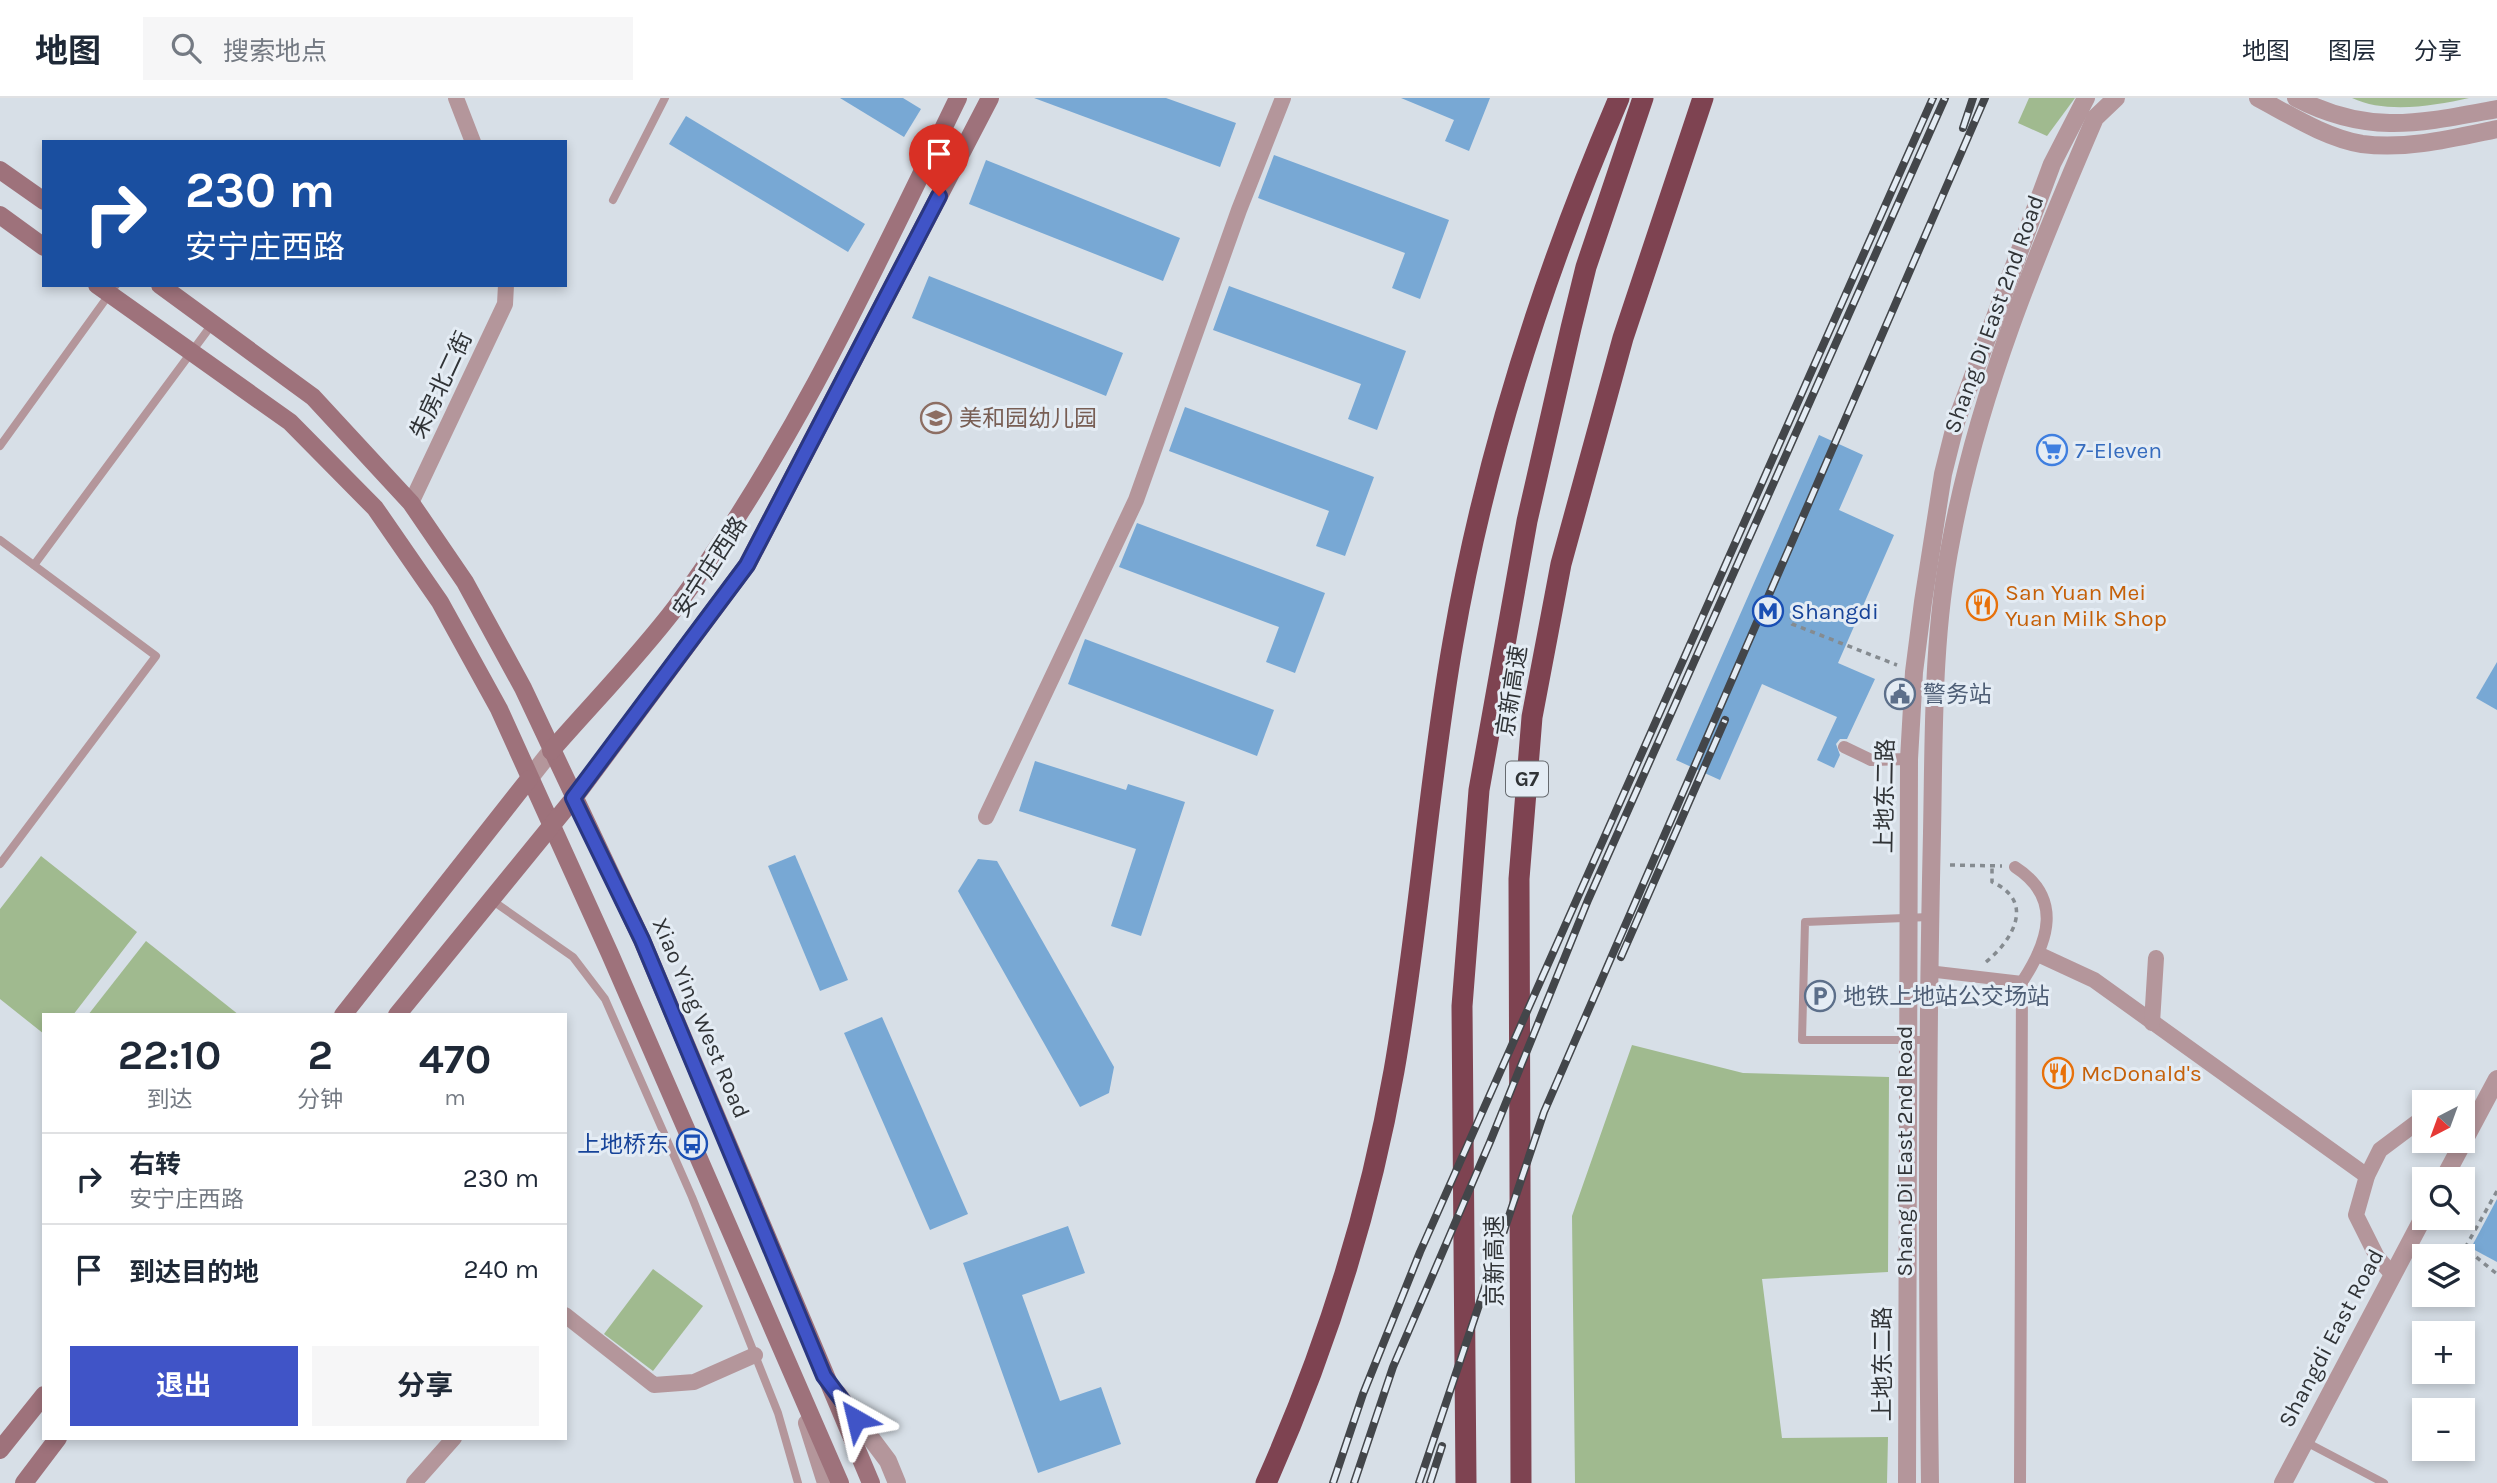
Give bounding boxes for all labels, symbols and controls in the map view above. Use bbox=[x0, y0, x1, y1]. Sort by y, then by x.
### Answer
search box bbox=[143, 17, 633, 80]
icon: search bbox=[167, 29, 205, 67]
text: 地图 bbox=[35, 32, 101, 70]
text: 搜索地点 bbox=[223, 36, 327, 67]
text: 地图 bbox=[2242, 37, 2290, 65]
text: 图层 bbox=[2328, 37, 2376, 65]
text: 分享 bbox=[2414, 37, 2462, 65]
pin bbox=[909, 124, 969, 196]
icon: arrive bbox=[920, 135, 958, 173]
text: 230 m bbox=[185, 162, 335, 219]
icon: right bbox=[70, 168, 161, 259]
street label: Shang Di East 2nd Road bbox=[1938, 191, 2050, 437]
text: 安宁庄西路 bbox=[185, 229, 345, 266]
street label: 朱房北二街 bbox=[404, 327, 478, 443]
school or university icon: 美和园幼儿园 bbox=[919, 401, 953, 435]
place label: 美和园幼儿园 bbox=[959, 405, 1097, 432]
supermarket icon: 7-Eleven bbox=[2035, 433, 2069, 467]
place label: 7-Eleven bbox=[2075, 437, 2162, 464]
street label: 安宁庄西路 bbox=[667, 511, 753, 623]
place label: San Yuan Mei Yuan Milk Shop bbox=[2005, 579, 2167, 632]
restaurant icon: San Yuan Mei Yuan Milk Shop bbox=[1965, 588, 1999, 622]
metro station icon: Shangdi bbox=[1751, 594, 1785, 628]
place label: Shangdi bbox=[1791, 598, 1879, 625]
street label: 京新高速 bbox=[1491, 643, 1533, 739]
public building icon: 警务站 bbox=[1883, 677, 1917, 711]
place label: 警务站 bbox=[1923, 681, 1992, 708]
street label: 上地东二路 bbox=[1870, 738, 1900, 854]
road number: G7 bbox=[1506, 762, 1548, 796]
street label: Xiao Ying West Road bbox=[647, 914, 755, 1122]
parking icon: 地铁上地站公交场站 bbox=[1803, 979, 1837, 1013]
place label: 地铁上地站公交场站 bbox=[1843, 983, 2050, 1010]
street label: Shang Di East 2nd Road bbox=[1891, 1025, 1918, 1277]
text: 22:10 bbox=[118, 1030, 221, 1080]
text: 2 bbox=[307, 1030, 333, 1080]
text: 470 bbox=[419, 1034, 491, 1084]
restaurant icon: McDonald's bbox=[2041, 1056, 2075, 1090]
place label: McDonald's bbox=[2081, 1060, 2202, 1087]
text: m bbox=[444, 1084, 466, 1111]
text: 到达 bbox=[147, 1086, 193, 1113]
text: 分钟 bbox=[297, 1086, 343, 1113]
north arrow bbox=[2412, 1090, 2474, 1153]
map controls bbox=[2412, 1090, 2475, 1461]
bus stop icon: 上地桥东 bbox=[675, 1127, 709, 1161]
place label: 上地桥东 bbox=[577, 1131, 669, 1158]
text: 右转 bbox=[129, 1149, 181, 1180]
icon: right bbox=[70, 1160, 108, 1198]
text: 230 m bbox=[463, 1163, 539, 1194]
button: search bbox=[2412, 1167, 2475, 1230]
text: 安宁庄西路 bbox=[129, 1186, 244, 1213]
street label: 京新高速 bbox=[1481, 1215, 1508, 1307]
street label: Shangdi East Road bbox=[2273, 1244, 2389, 1432]
button: layers bbox=[2412, 1244, 2475, 1307]
icon: arrive bbox=[70, 1251, 108, 1289]
text: 240 m bbox=[463, 1254, 539, 1285]
text: 到达目的地 bbox=[129, 1257, 259, 1288]
street label: 上地东二路 bbox=[1869, 1307, 1896, 1422]
button: + bbox=[2412, 1321, 2475, 1384]
button: 退出 bbox=[70, 1346, 298, 1426]
button: 分享 bbox=[312, 1346, 539, 1426]
position arrow bbox=[819, 1382, 893, 1456]
button: − bbox=[2412, 1398, 2475, 1461]

